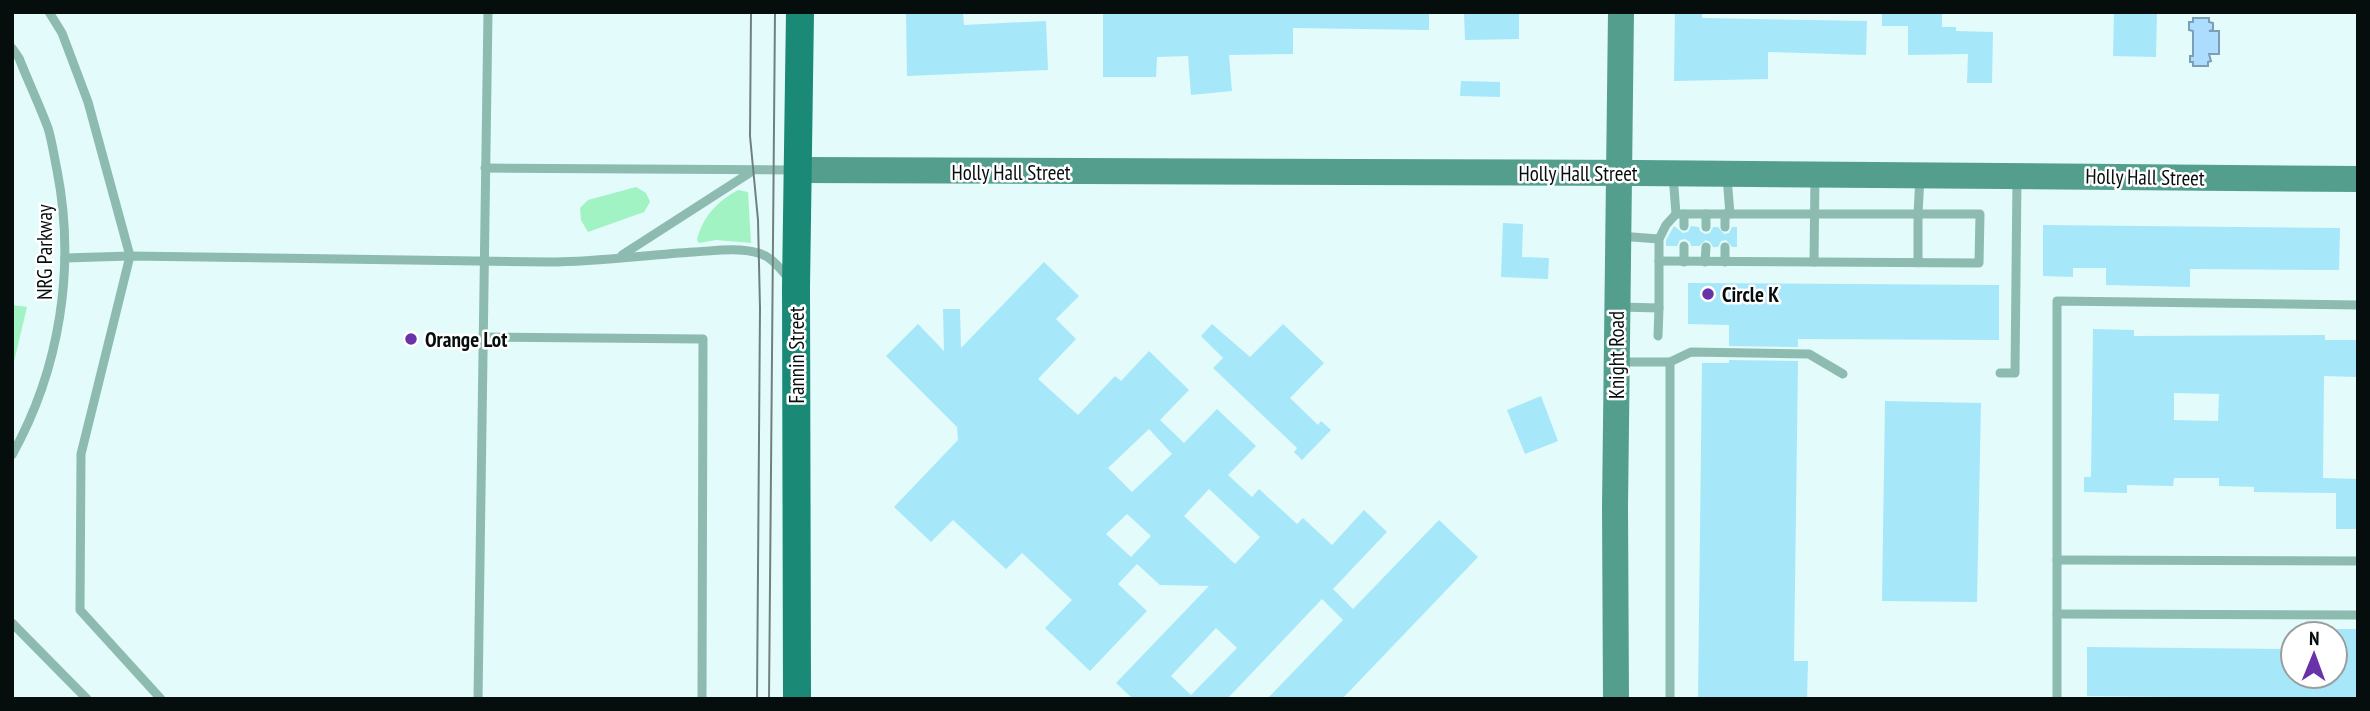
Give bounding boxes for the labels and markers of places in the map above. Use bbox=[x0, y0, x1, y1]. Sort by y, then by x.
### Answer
place label: Circle K bbox=[1722, 281, 1779, 308]
marker: Circle K bbox=[1700, 286, 1716, 302]
place label: Orange Lot bbox=[425, 326, 507, 353]
marker: Orange Lot bbox=[403, 331, 419, 347]

